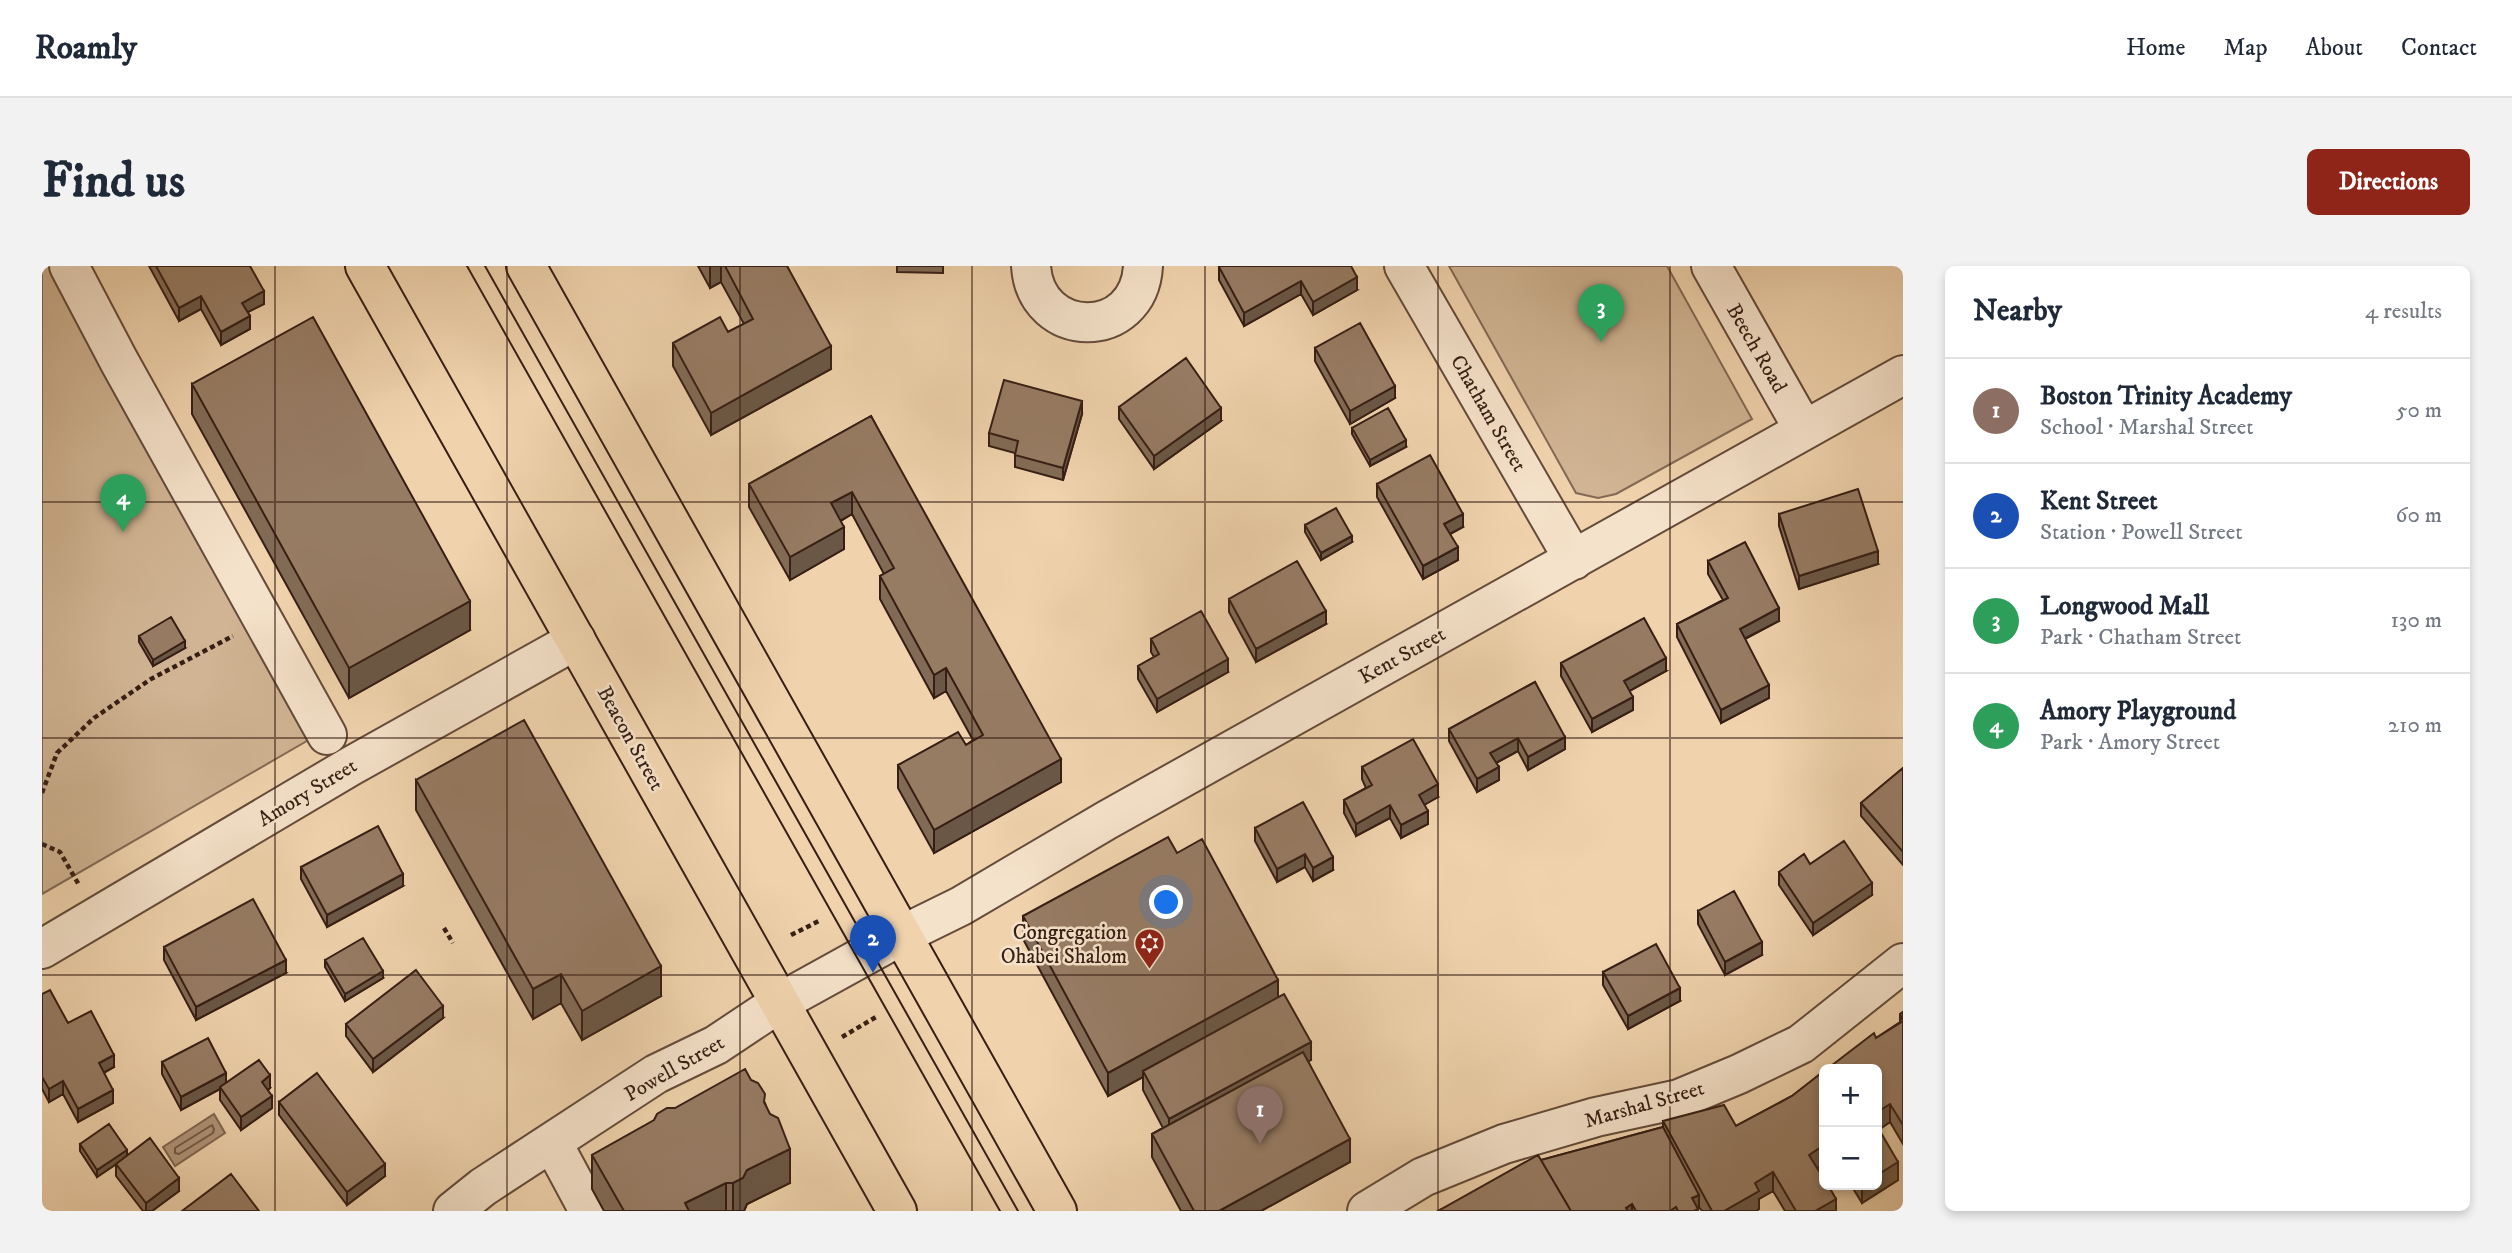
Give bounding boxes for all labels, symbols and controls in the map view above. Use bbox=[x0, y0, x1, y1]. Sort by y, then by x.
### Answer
text: Roamly bbox=[35, 28, 137, 69]
text: Home bbox=[2126, 33, 2185, 63]
text: Map bbox=[2223, 33, 2268, 63]
text: About bbox=[2306, 33, 2363, 63]
text: Contact bbox=[2401, 33, 2477, 63]
button: Directions bbox=[2307, 149, 2470, 215]
text: Find us bbox=[42, 151, 185, 213]
pin: 3 bbox=[1578, 284, 1624, 342]
text: Nearby bbox=[1973, 293, 2062, 330]
text: 4 results bbox=[2365, 297, 2442, 326]
street label: Beech Road bbox=[1720, 299, 1792, 398]
street label: Chatham Street bbox=[1444, 350, 1532, 477]
text: Boston Trinity Academy bbox=[2040, 380, 2292, 413]
text: 1 bbox=[1992, 396, 2000, 425]
text: 50 m bbox=[2396, 396, 2442, 425]
text: School · Marshal Street bbox=[2040, 413, 2254, 442]
pin: 4 bbox=[100, 474, 146, 532]
text: Kent Street bbox=[2040, 485, 2158, 518]
text: 2 bbox=[1990, 501, 2002, 530]
text: 60 m bbox=[2395, 501, 2442, 530]
text: Station · Powell Street bbox=[2040, 518, 2243, 547]
text: Longwood Mall bbox=[2040, 590, 2209, 623]
text: 3 bbox=[1992, 606, 2000, 635]
text: 130 m bbox=[2390, 606, 2442, 635]
street label: Kent Street bbox=[1355, 621, 1451, 690]
text: Park · Chatham Street bbox=[2040, 623, 2241, 652]
street label: Beacon Street bbox=[591, 682, 670, 795]
text: Amory Playground bbox=[2040, 695, 2236, 728]
text: 4 bbox=[1989, 711, 2003, 740]
text: 210 m bbox=[2388, 711, 2442, 740]
text: Park · Amory Street bbox=[2040, 728, 2220, 757]
street label: Amory Street bbox=[253, 753, 362, 833]
your location bbox=[1149, 885, 1183, 919]
pin: 2 bbox=[850, 915, 896, 973]
place label: Congregation Ohabei Shalom bbox=[1001, 920, 1127, 970]
synagogue icon: Congregation Ohabei Shalom bbox=[1133, 927, 1167, 971]
street label: Powell Street bbox=[620, 1030, 729, 1108]
map controls bbox=[1819, 1064, 1882, 1190]
button: + bbox=[1819, 1064, 1882, 1127]
street label: Marshal Street bbox=[1581, 1075, 1707, 1134]
pin: 1 bbox=[1237, 1086, 1283, 1144]
button: − bbox=[1819, 1127, 1882, 1190]

